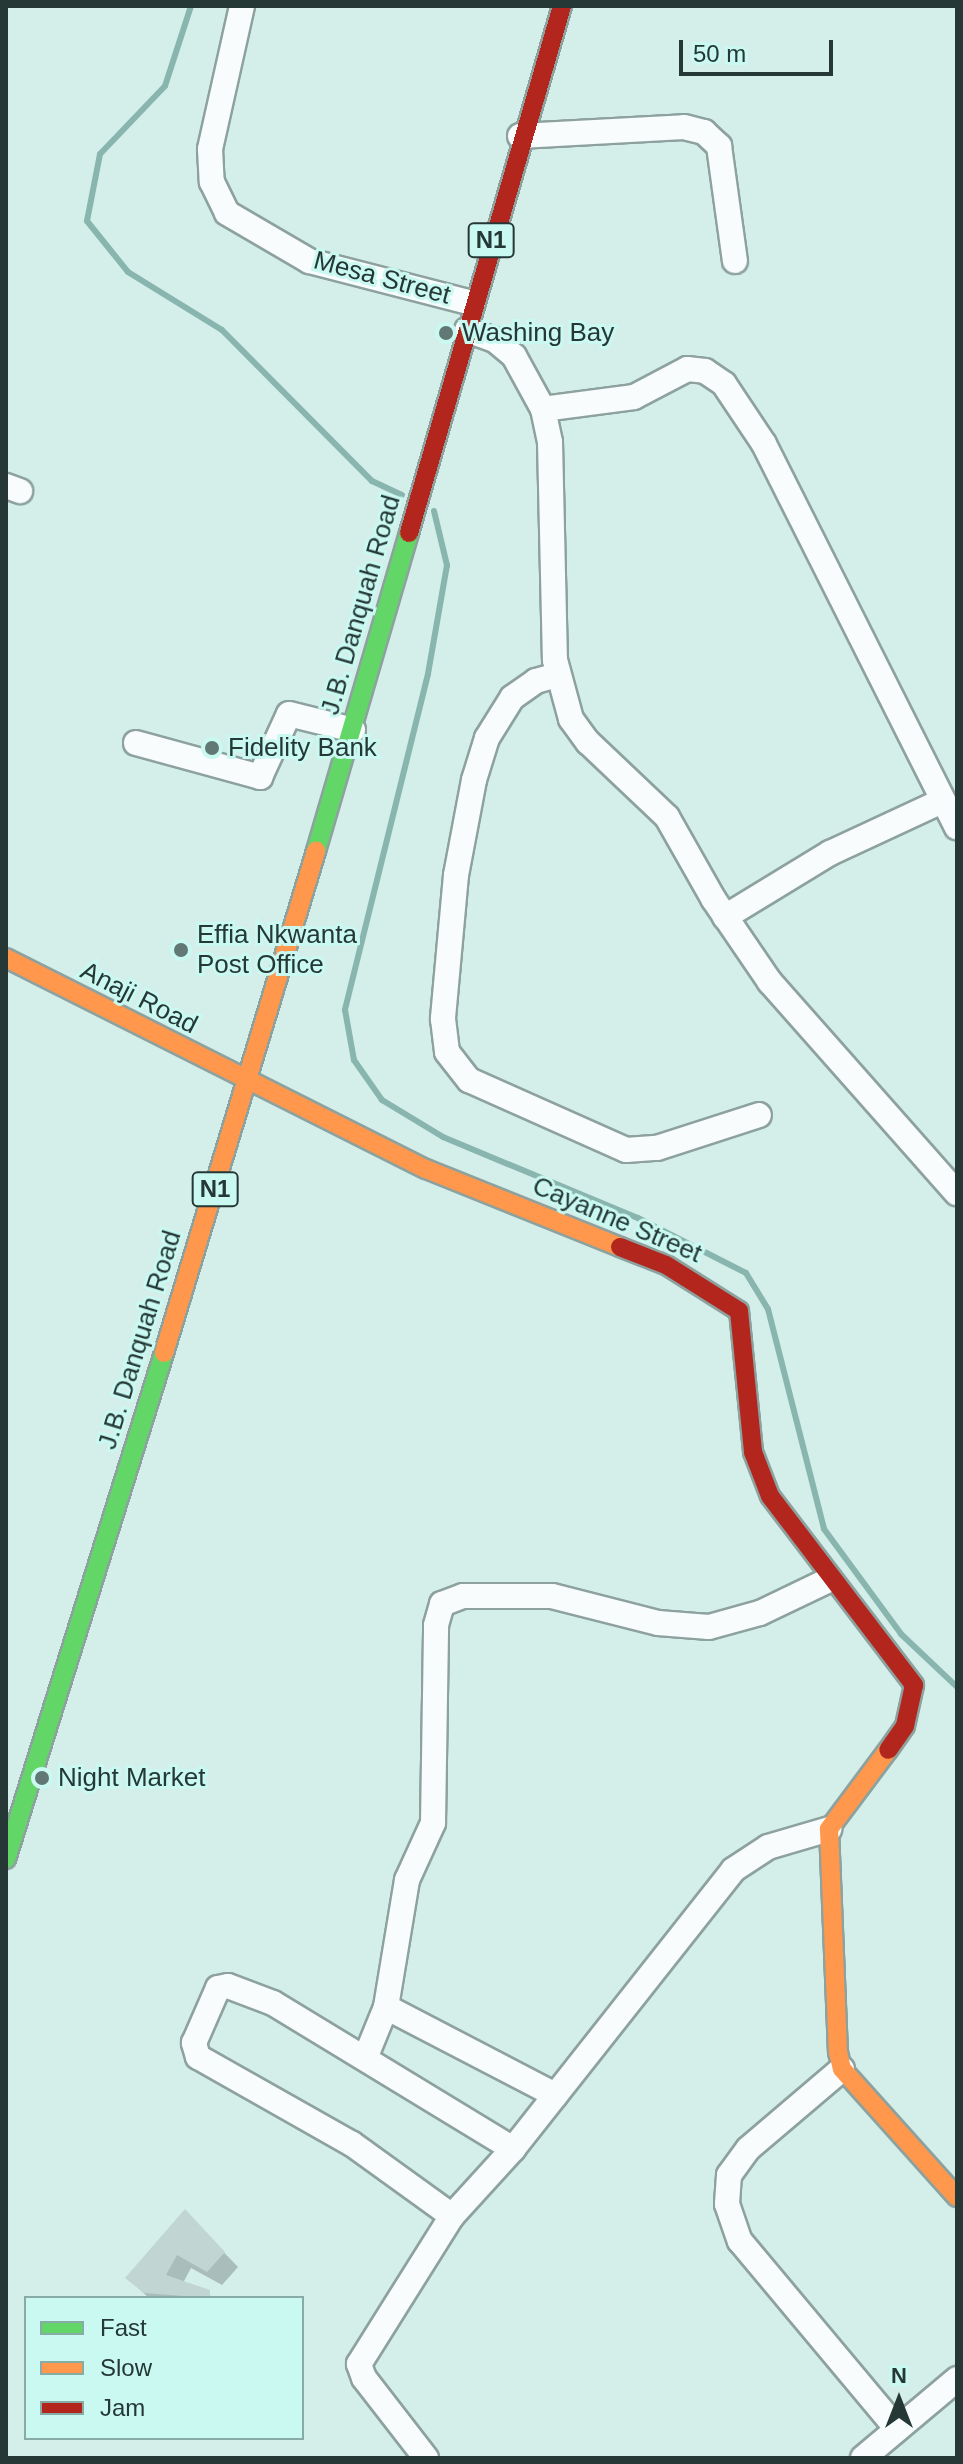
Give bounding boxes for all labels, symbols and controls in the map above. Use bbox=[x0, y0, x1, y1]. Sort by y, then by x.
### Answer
scale bar bbox=[683, 24, 837, 74]
text: 50 m bbox=[693, 40, 746, 67]
road number: N1 bbox=[467, 220, 515, 260]
street label: Mesa Street bbox=[310, 245, 454, 311]
place label: Washing Bay bbox=[462, 317, 614, 349]
marker: Washing Bay bbox=[437, 324, 455, 342]
street label: J.B. Danquah Road bbox=[315, 492, 407, 718]
place label: Fidelity Bank bbox=[228, 732, 377, 764]
marker: Fidelity Bank bbox=[203, 739, 221, 757]
place label: Effia Nkwanta Post Office bbox=[197, 919, 357, 980]
marker: Effia Nkwanta Post Office bbox=[172, 941, 190, 959]
street label: Anaji Road bbox=[75, 955, 203, 1041]
road number: N1 bbox=[191, 1169, 239, 1209]
street label: Cayanne Street bbox=[528, 1170, 706, 1270]
street label: J.B. Danquah Road bbox=[92, 1227, 188, 1453]
place label: Night Market bbox=[58, 1762, 205, 1794]
marker: Night Market bbox=[33, 1769, 51, 1787]
legend bbox=[24, 2296, 304, 2440]
text: Fast bbox=[100, 2314, 147, 2341]
text: Slow bbox=[100, 2354, 152, 2381]
north arrow bbox=[859, 2360, 939, 2440]
text: N bbox=[891, 2363, 907, 2388]
text: Jam bbox=[100, 2394, 145, 2421]

